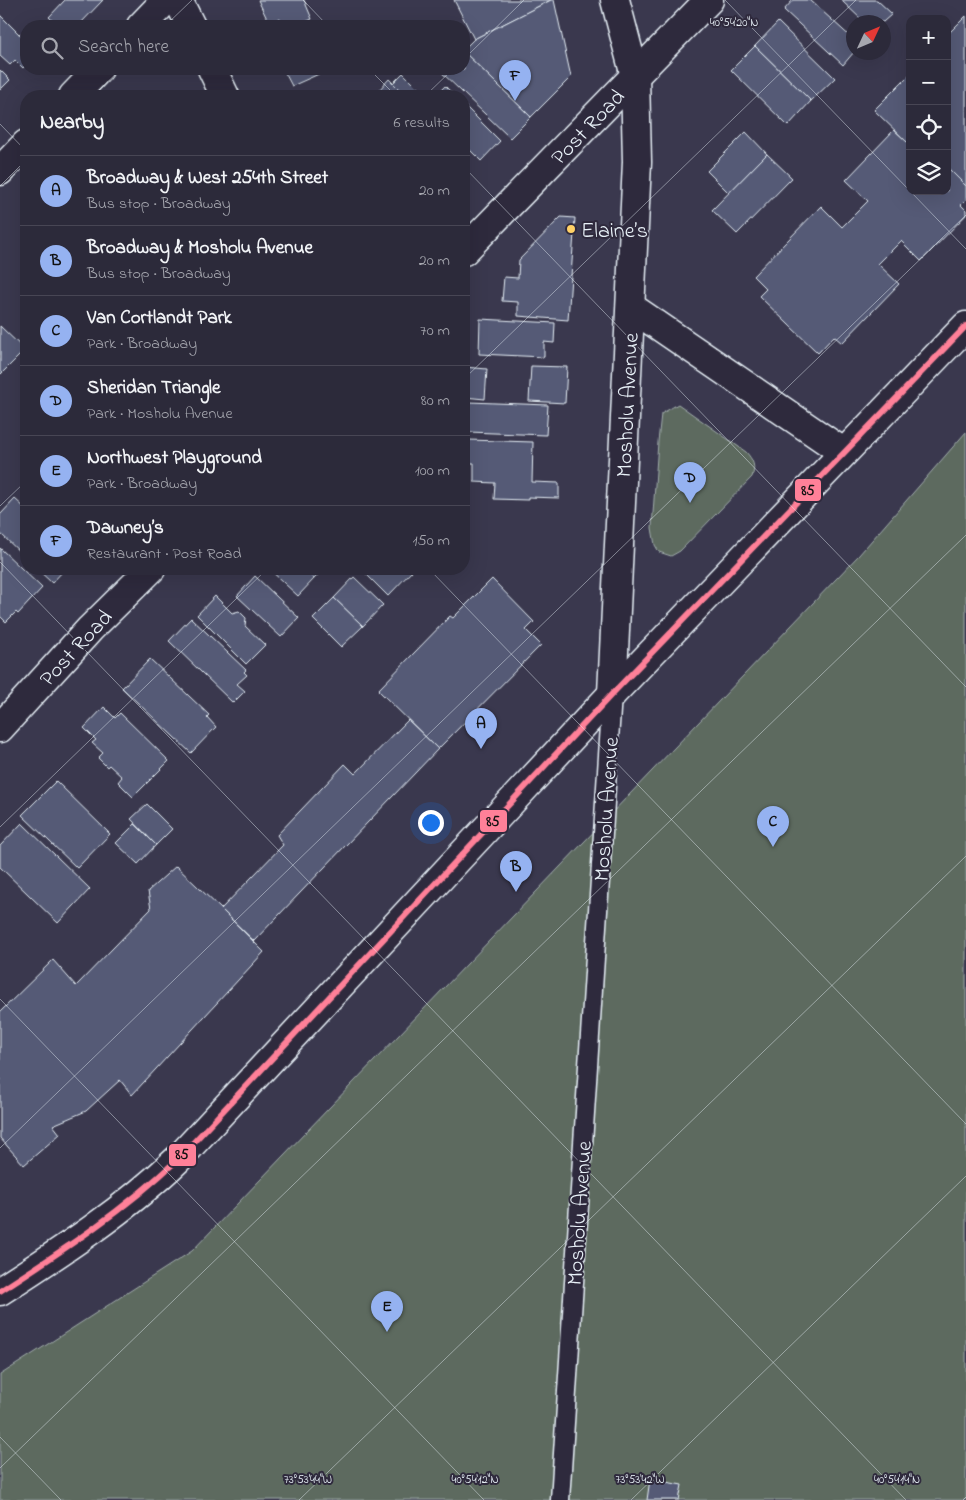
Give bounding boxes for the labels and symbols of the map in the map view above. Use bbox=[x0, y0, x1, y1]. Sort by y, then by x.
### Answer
text: 40°54'20"N bbox=[710, 14, 758, 32]
north arrow bbox=[846, 15, 891, 60]
pin: F bbox=[499, 60, 531, 101]
street label: Post Road bbox=[545, 83, 634, 173]
place label: Elaine’s bbox=[581, 216, 648, 248]
marker: Elaine’s bbox=[565, 223, 577, 235]
street label: Mosholu Avenue bbox=[609, 332, 649, 478]
pin: D bbox=[674, 462, 706, 503]
line badge: 85 bbox=[794, 478, 822, 502]
text: 85 bbox=[800, 481, 815, 502]
street label: Post Road bbox=[33, 603, 121, 695]
pin: A bbox=[465, 708, 497, 749]
street label: Mosholu Avenue bbox=[587, 736, 629, 883]
pin: C bbox=[757, 806, 789, 847]
line badge: 85 bbox=[479, 809, 508, 833]
your location bbox=[418, 810, 444, 836]
text: 85 bbox=[485, 812, 500, 833]
pin: B bbox=[500, 851, 532, 892]
street label: Mosholu Avenue bbox=[560, 1140, 602, 1287]
line badge: 85 bbox=[168, 1143, 197, 1167]
text: 85 bbox=[174, 1145, 189, 1166]
pin: E bbox=[371, 1291, 403, 1332]
text: 73°53'44"W bbox=[284, 1471, 332, 1489]
text: 40°54'12"N bbox=[451, 1471, 499, 1489]
text: 73°53'42"W bbox=[615, 1471, 665, 1489]
text: 40°54'14"N bbox=[874, 1471, 920, 1489]

